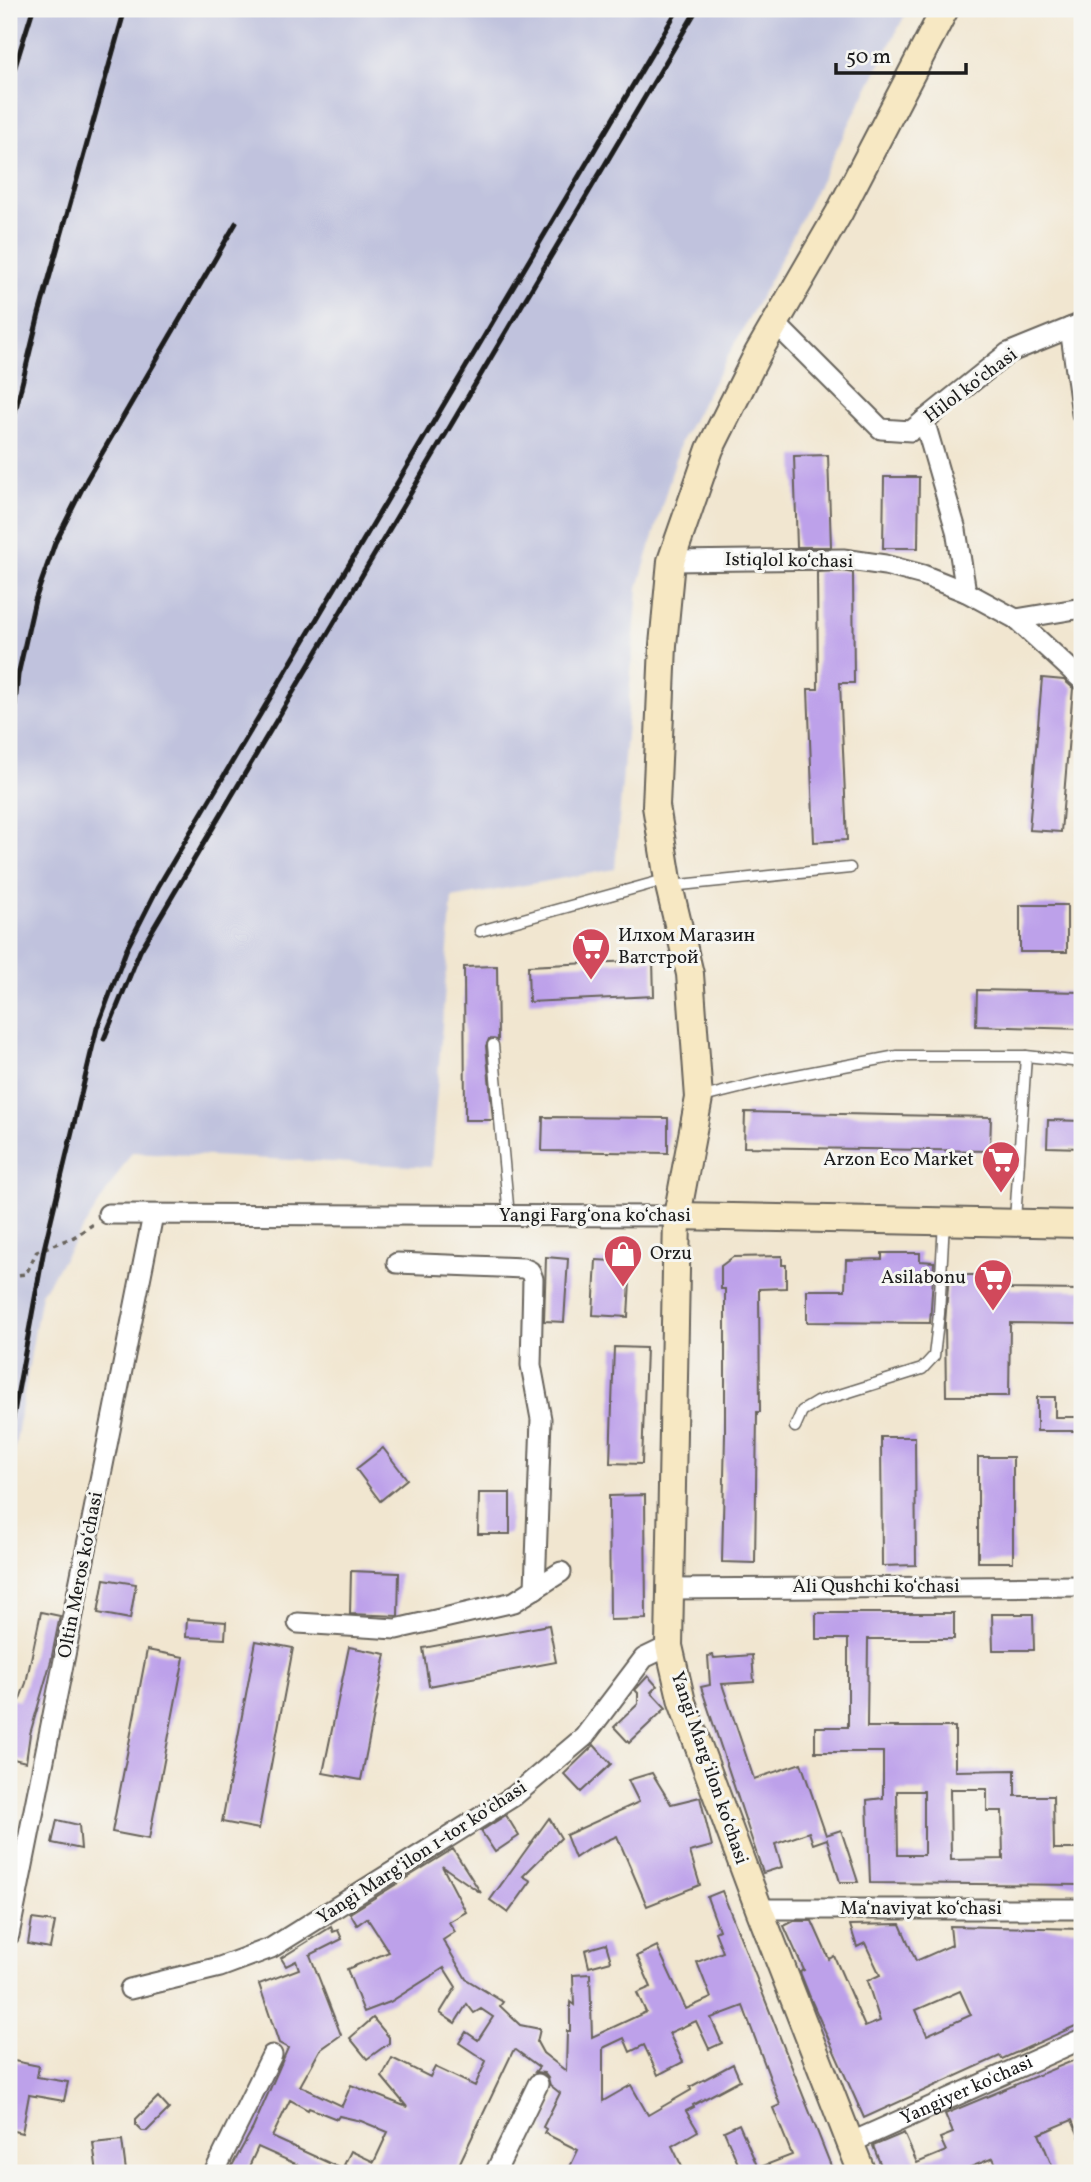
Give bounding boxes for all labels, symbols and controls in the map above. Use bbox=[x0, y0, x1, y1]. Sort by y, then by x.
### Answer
scale bar bbox=[836, 32, 965, 76]
text: 50 m bbox=[846, 43, 891, 72]
street label: Hilol koʻchasi bbox=[919, 342, 1023, 430]
street label: Istiqlol koʻchasi bbox=[725, 547, 854, 575]
place label: Илхом Магазин Ватстрой bbox=[618, 923, 755, 971]
supermarket icon: Илхом Магазин Ватстрой bbox=[570, 926, 612, 981]
supermarket icon: Arzon Eco Market bbox=[980, 1139, 1022, 1194]
place label: Arzon Eco Market bbox=[823, 1147, 974, 1173]
street label: Yangi Fargʻona koʻchasi bbox=[499, 1203, 691, 1229]
shop icon: Orzu bbox=[602, 1233, 644, 1288]
place label: Orzu bbox=[650, 1241, 692, 1267]
supermarket icon: Asilabonu bbox=[972, 1257, 1014, 1312]
place label: Asilabonu bbox=[881, 1265, 966, 1291]
street label: Oltin Meros koʻchasi bbox=[52, 1489, 110, 1660]
street label: Ali Qushchi koʻchasi bbox=[792, 1574, 960, 1600]
street label: Yangi Margʻilon koʻchasi bbox=[664, 1668, 754, 1868]
street label: Yangi Margʻilon 1-tor koʼchasi bbox=[312, 1775, 532, 1931]
street label: Maʻnaviyat koʻchasi bbox=[840, 1896, 1002, 1922]
street label: Yangiyer ko'chasi bbox=[896, 2049, 1038, 2132]

